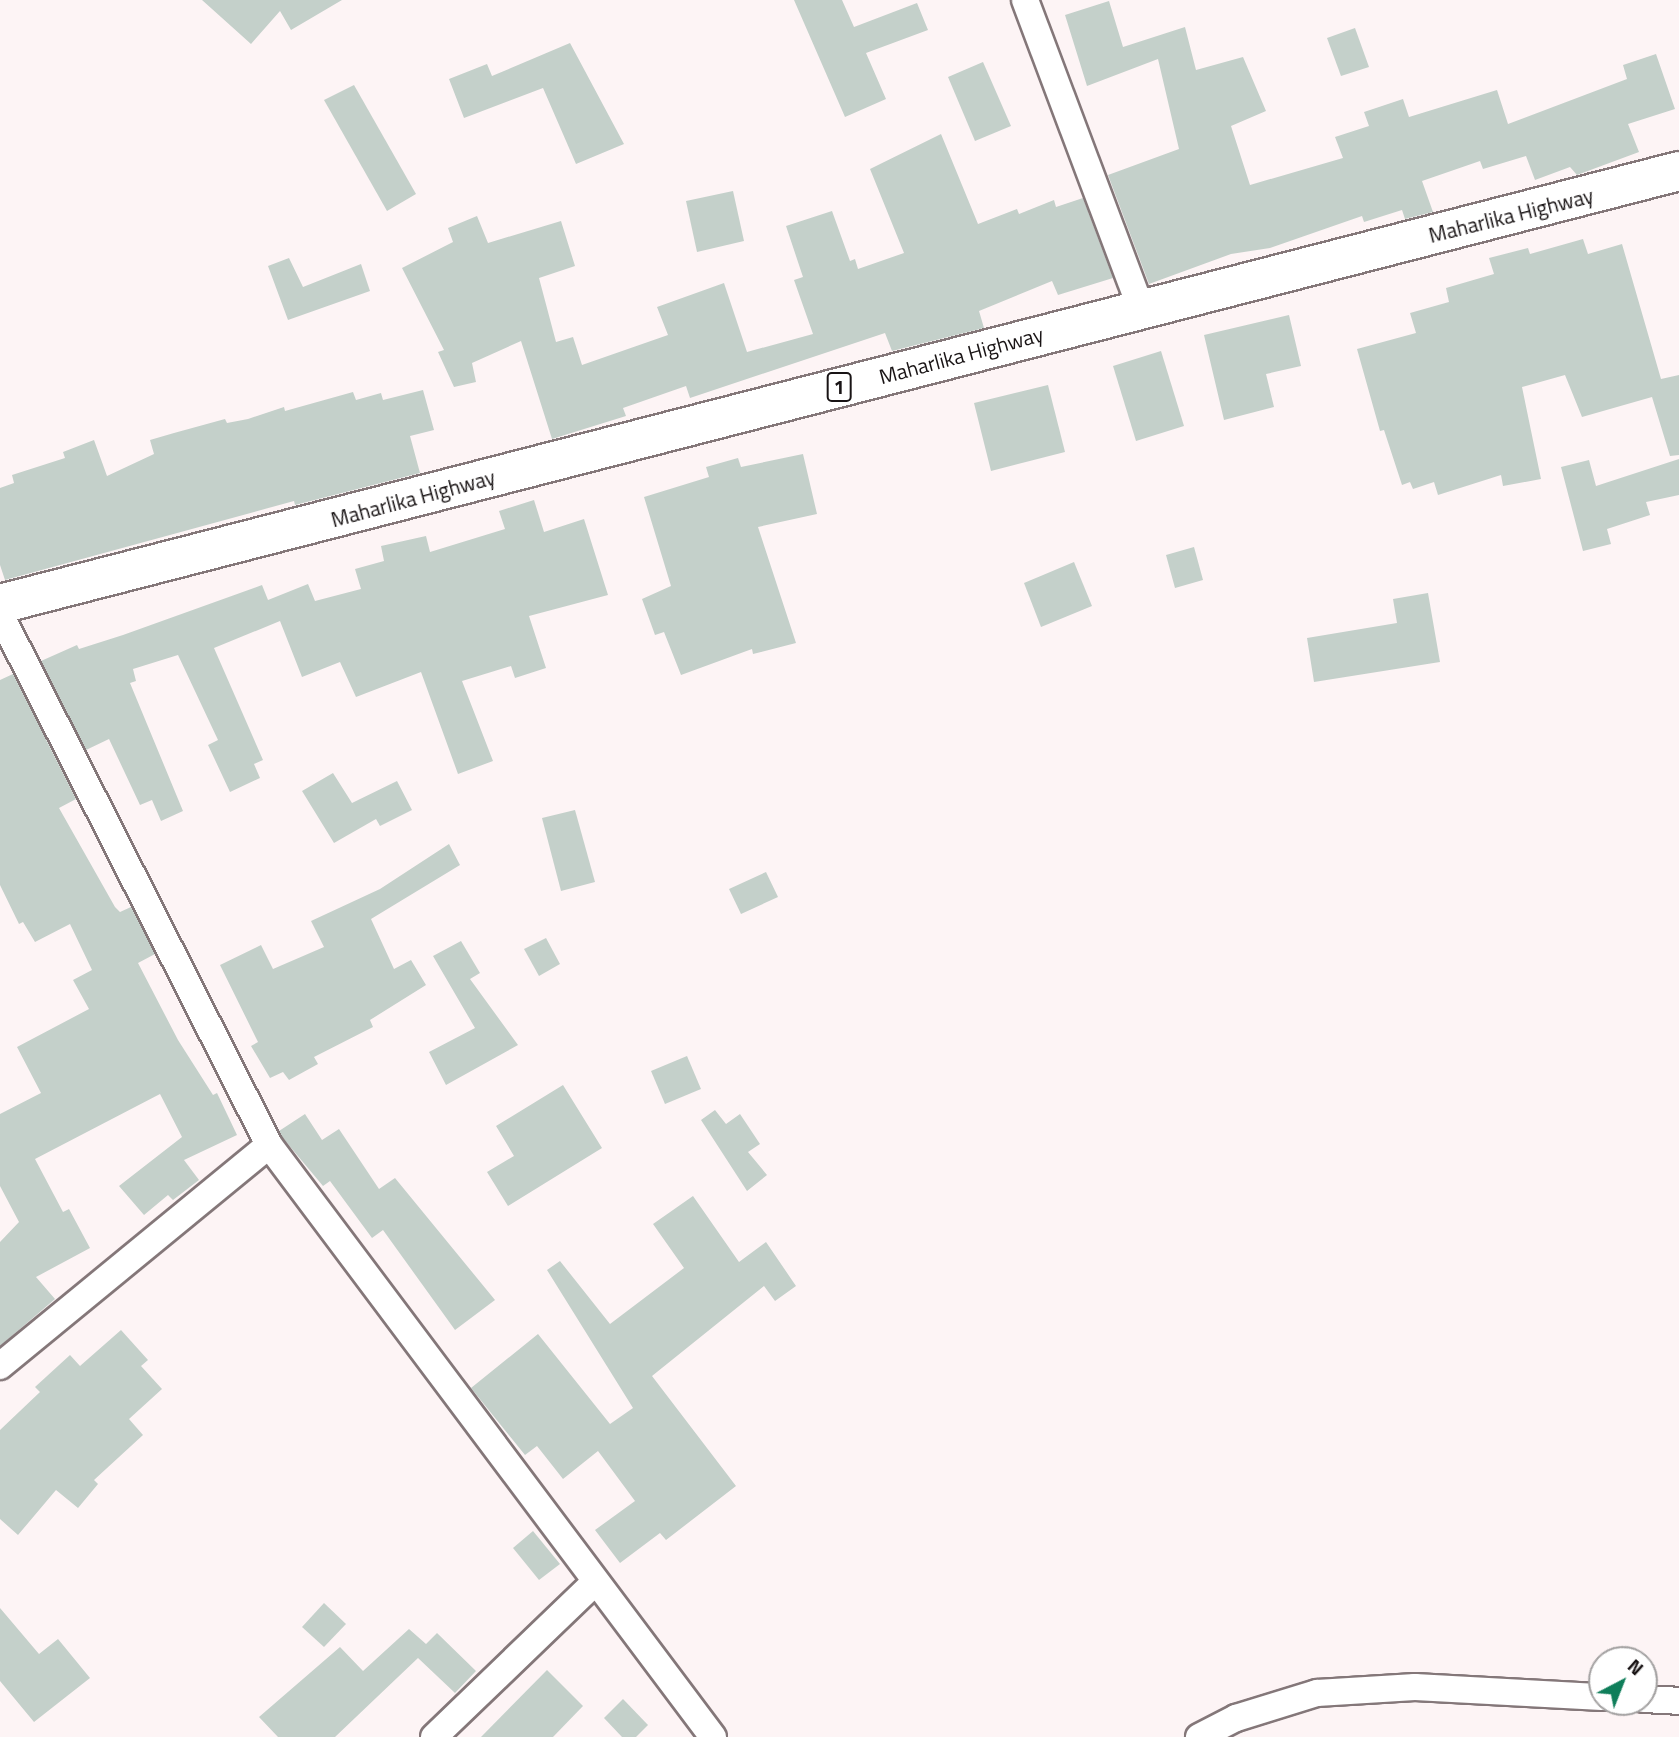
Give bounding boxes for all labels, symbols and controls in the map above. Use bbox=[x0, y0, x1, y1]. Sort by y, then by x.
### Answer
street label: Maharlika Highway bbox=[1426, 182, 1596, 248]
street label: Maharlika Highway bbox=[876, 321, 1046, 389]
road number: 1 bbox=[825, 372, 853, 402]
street label: Maharlika Highway bbox=[328, 464, 498, 532]
north arrow bbox=[1588, 1646, 1658, 1716]
text: N bbox=[1621, 1651, 1651, 1682]

